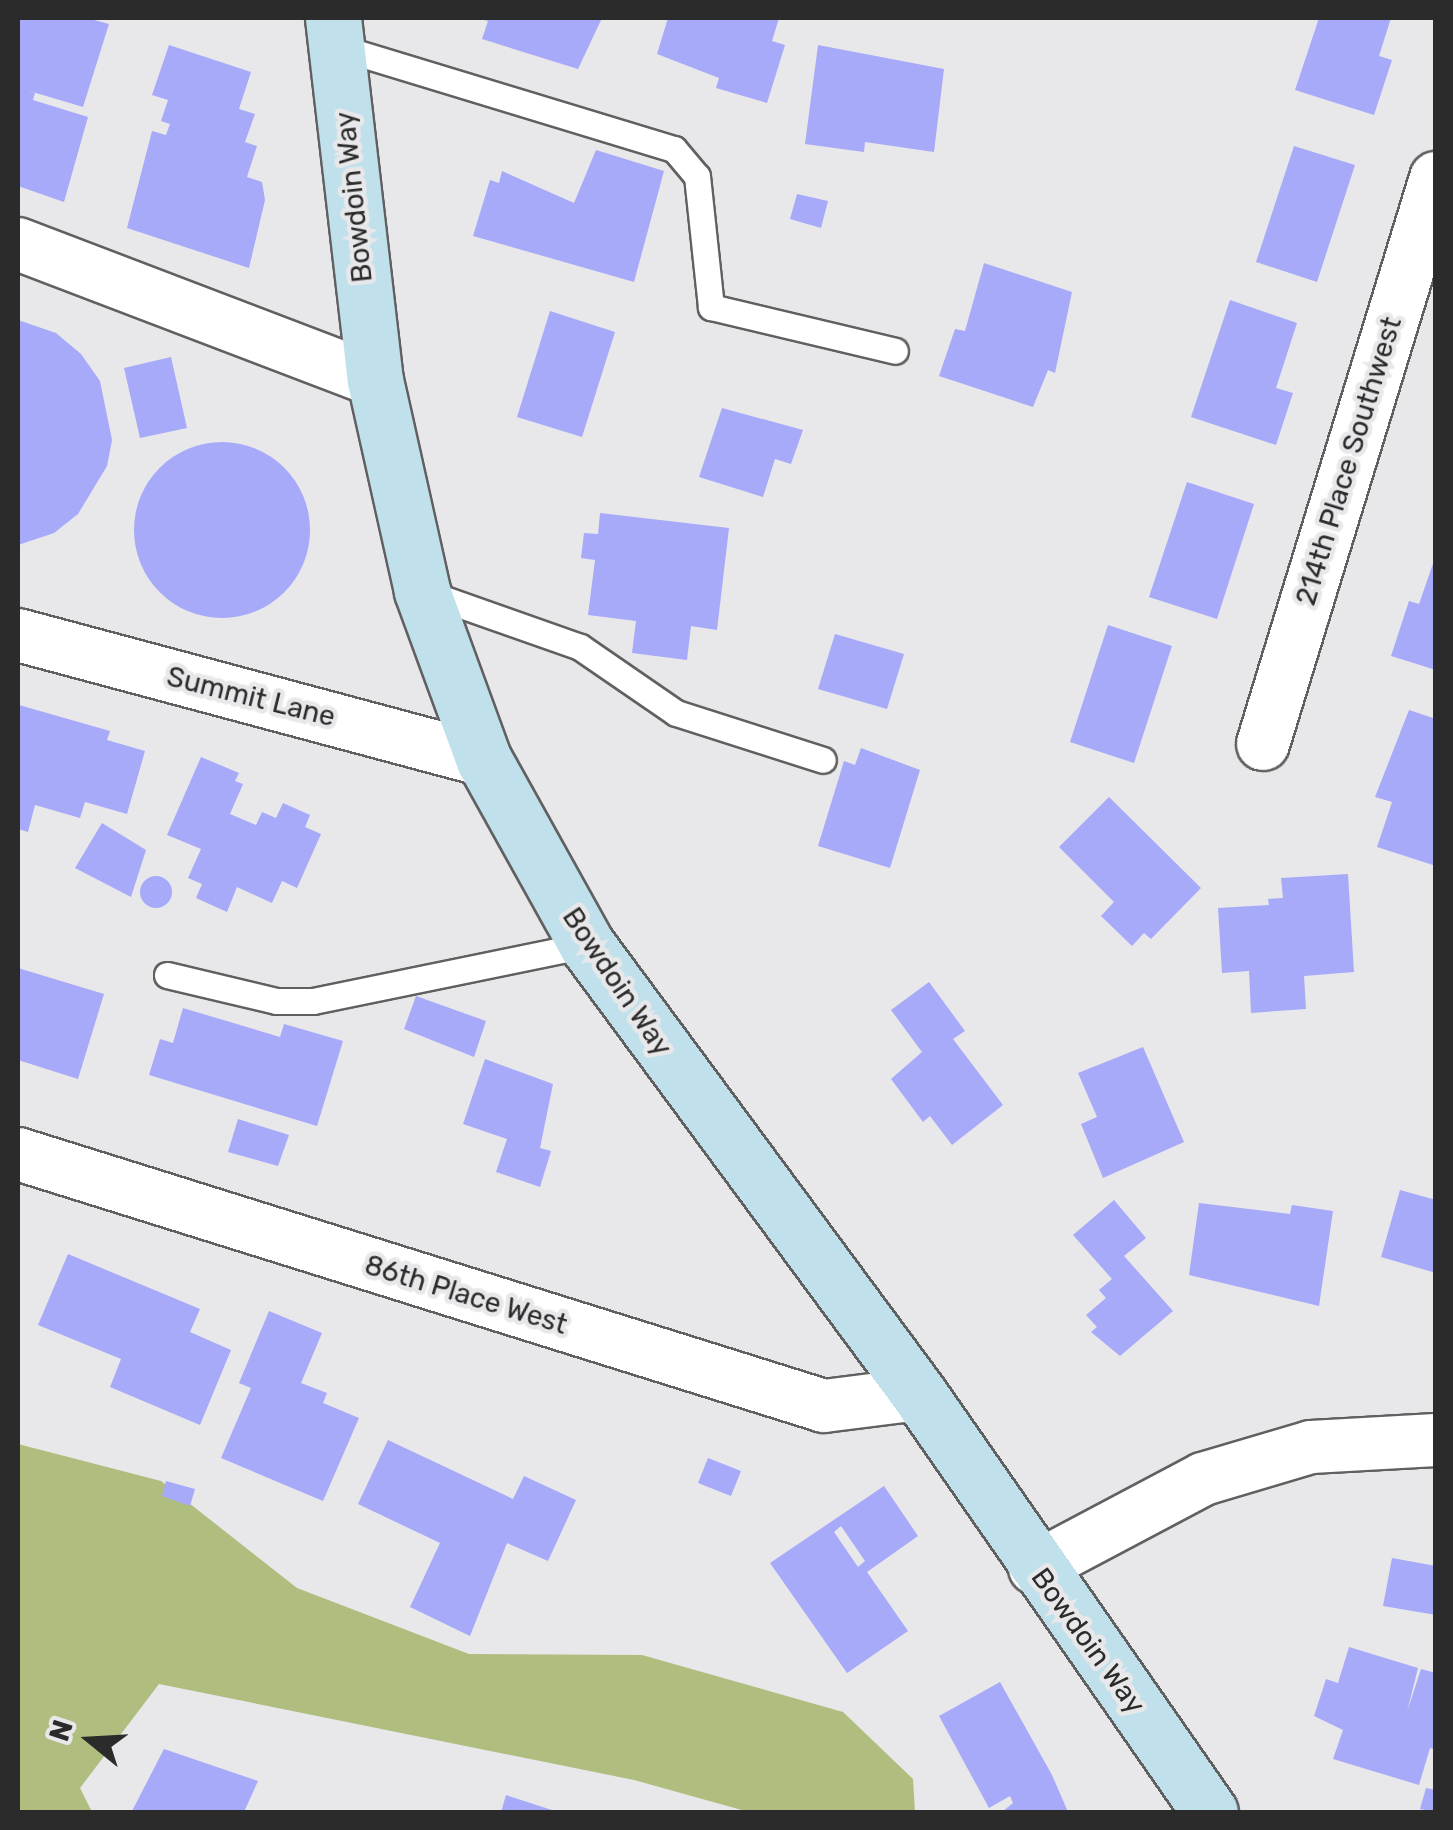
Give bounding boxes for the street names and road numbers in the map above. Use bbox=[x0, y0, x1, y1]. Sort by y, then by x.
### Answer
street label: Bowdoin Way bbox=[328, 110, 380, 284]
street label: 214th Place Southwest bbox=[1289, 313, 1409, 609]
street label: Summit Lane bbox=[163, 660, 339, 734]
street label: Bowdoin Way bbox=[555, 901, 679, 1063]
street label: 86th Place West bbox=[360, 1248, 572, 1342]
street label: Bowdoin Way bbox=[1024, 1561, 1152, 1721]

